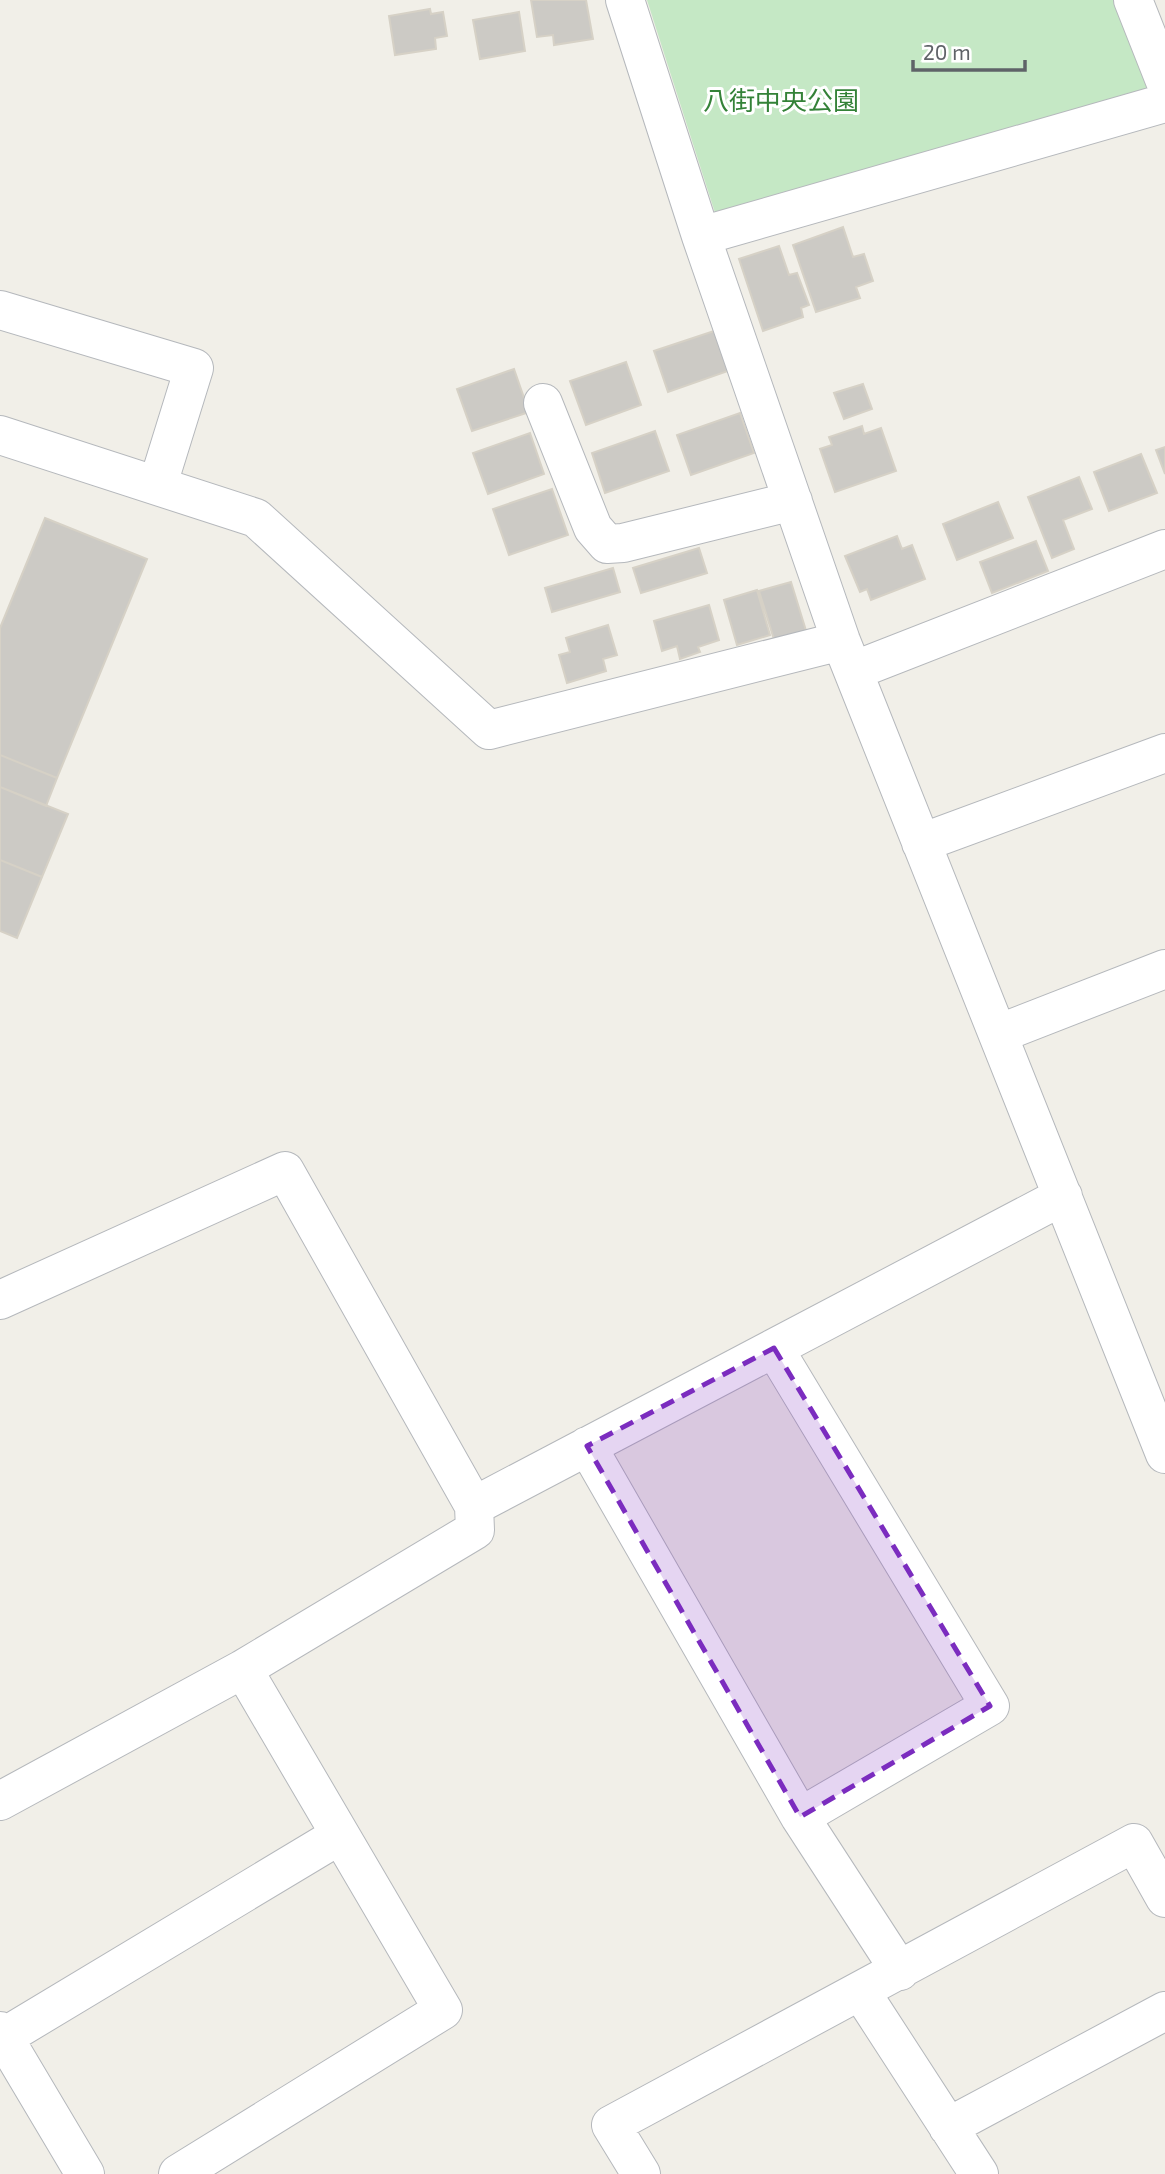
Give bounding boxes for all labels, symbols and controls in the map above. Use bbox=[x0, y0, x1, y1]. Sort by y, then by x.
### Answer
scale bar bbox=[913, 28, 1025, 72]
text: 20 m bbox=[923, 39, 971, 64]
park label: 八街中央公園 bbox=[703, 84, 859, 115]

